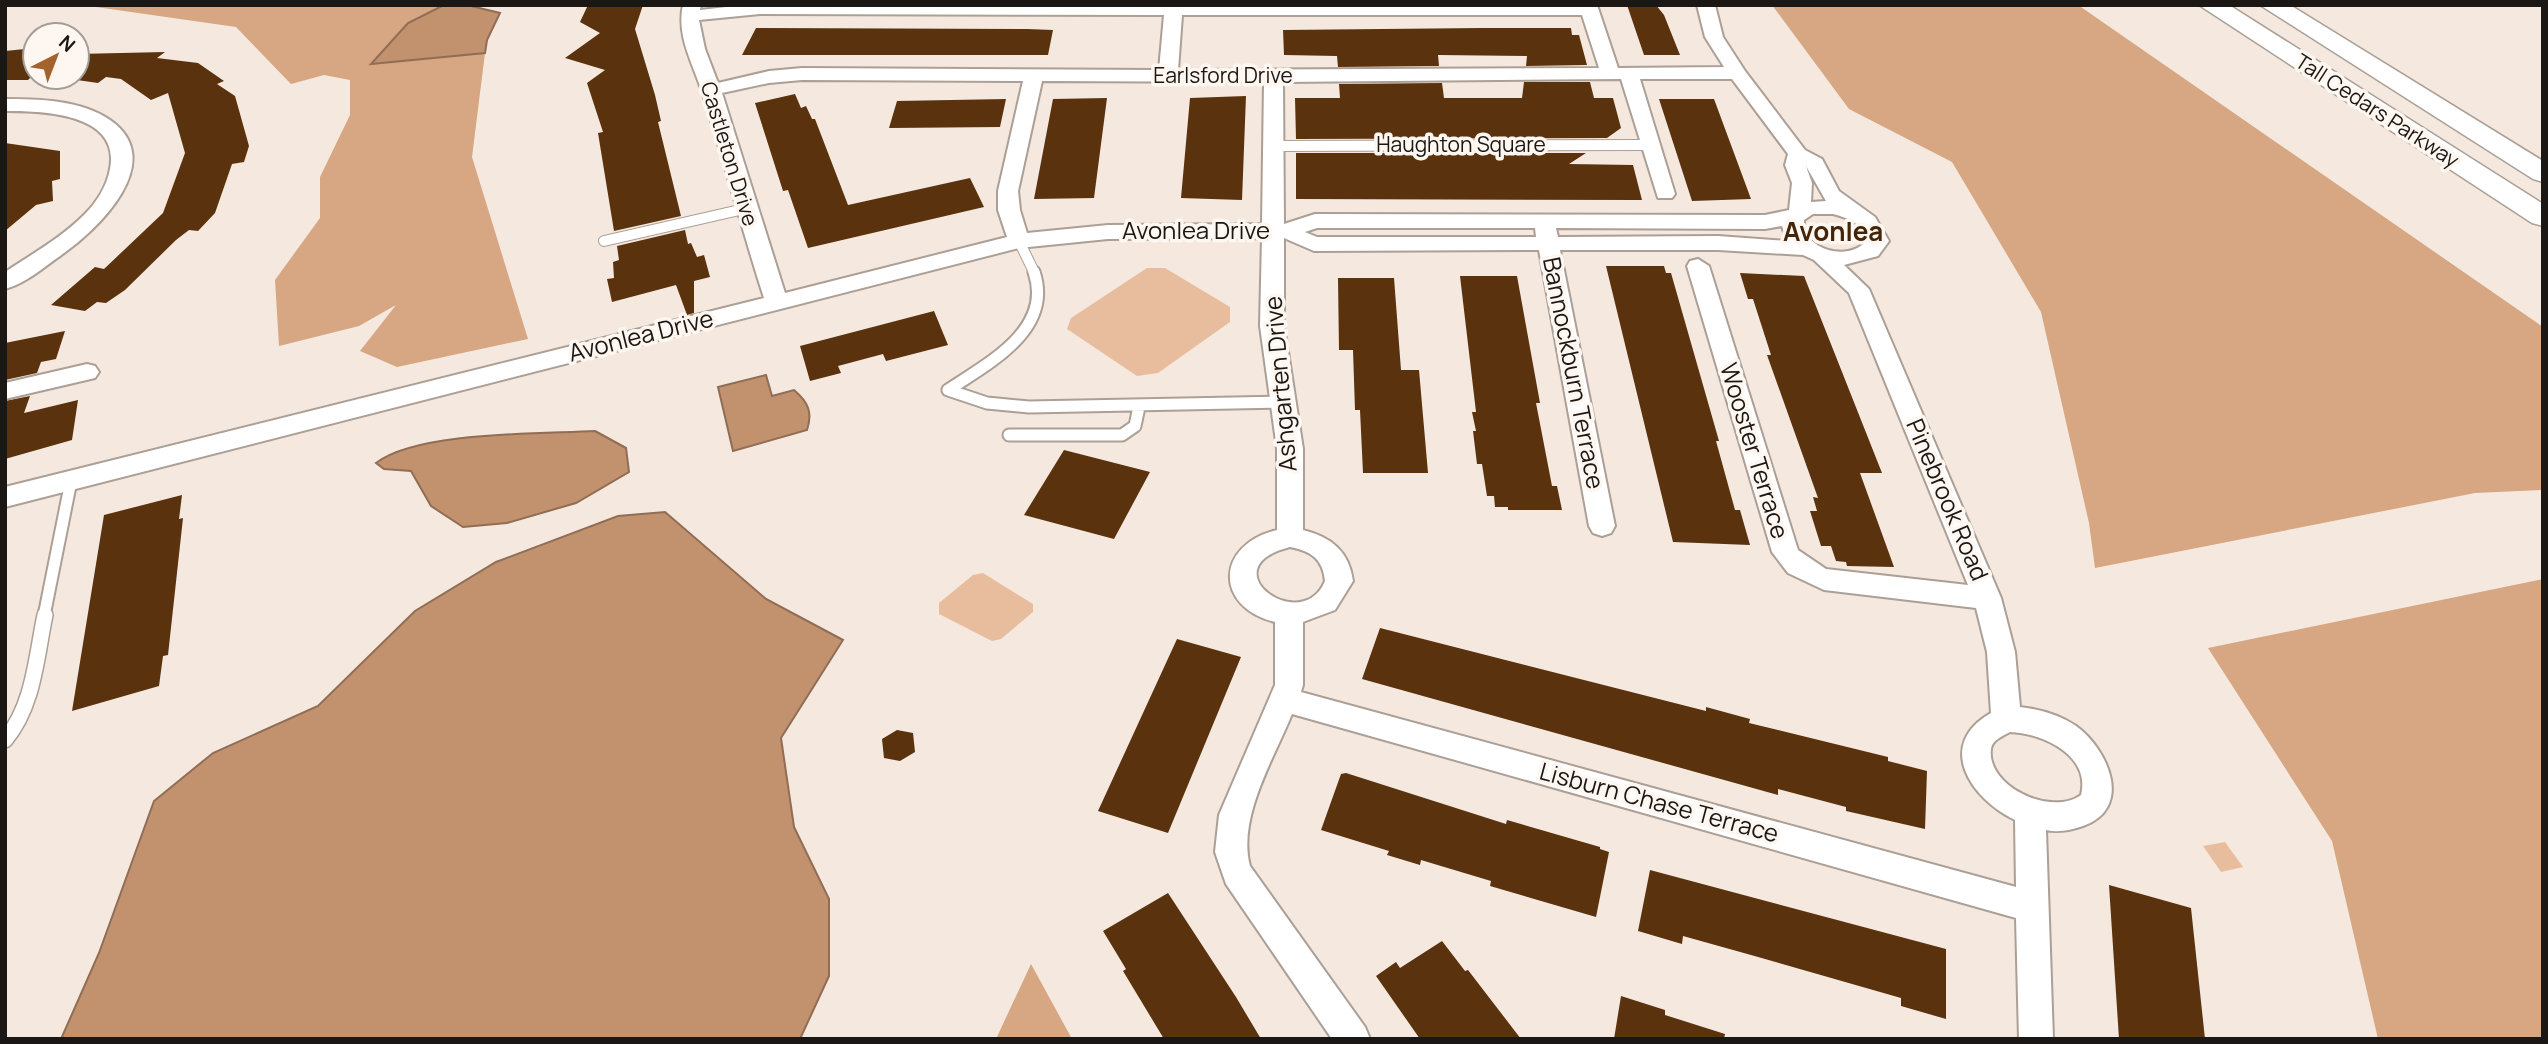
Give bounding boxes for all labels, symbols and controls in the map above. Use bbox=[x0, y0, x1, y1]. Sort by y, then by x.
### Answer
north arrow bbox=[21, 21, 91, 91]
text: N bbox=[54, 29, 81, 58]
street label: Tall Cedars Parkway bbox=[2290, 47, 2465, 174]
street label: Earlsford Drive bbox=[1153, 61, 1293, 89]
street label: Castleton Drive bbox=[695, 78, 765, 229]
street label: Haughton Square bbox=[1376, 130, 1546, 158]
street label: Avonlea Drive bbox=[1122, 213, 1270, 246]
district label: Avonlea bbox=[1783, 213, 1883, 249]
street label: Bannockburn Terrace bbox=[1536, 254, 1613, 491]
street label: Ashgarten Drive bbox=[1255, 295, 1304, 473]
street label: Avonlea Drive bbox=[565, 301, 716, 368]
street label: Wooster Terrace bbox=[1713, 359, 1798, 542]
street label: Pinebrook Road bbox=[1899, 413, 1997, 585]
street label: Lisburn Chase Terrace bbox=[1536, 754, 1783, 849]

